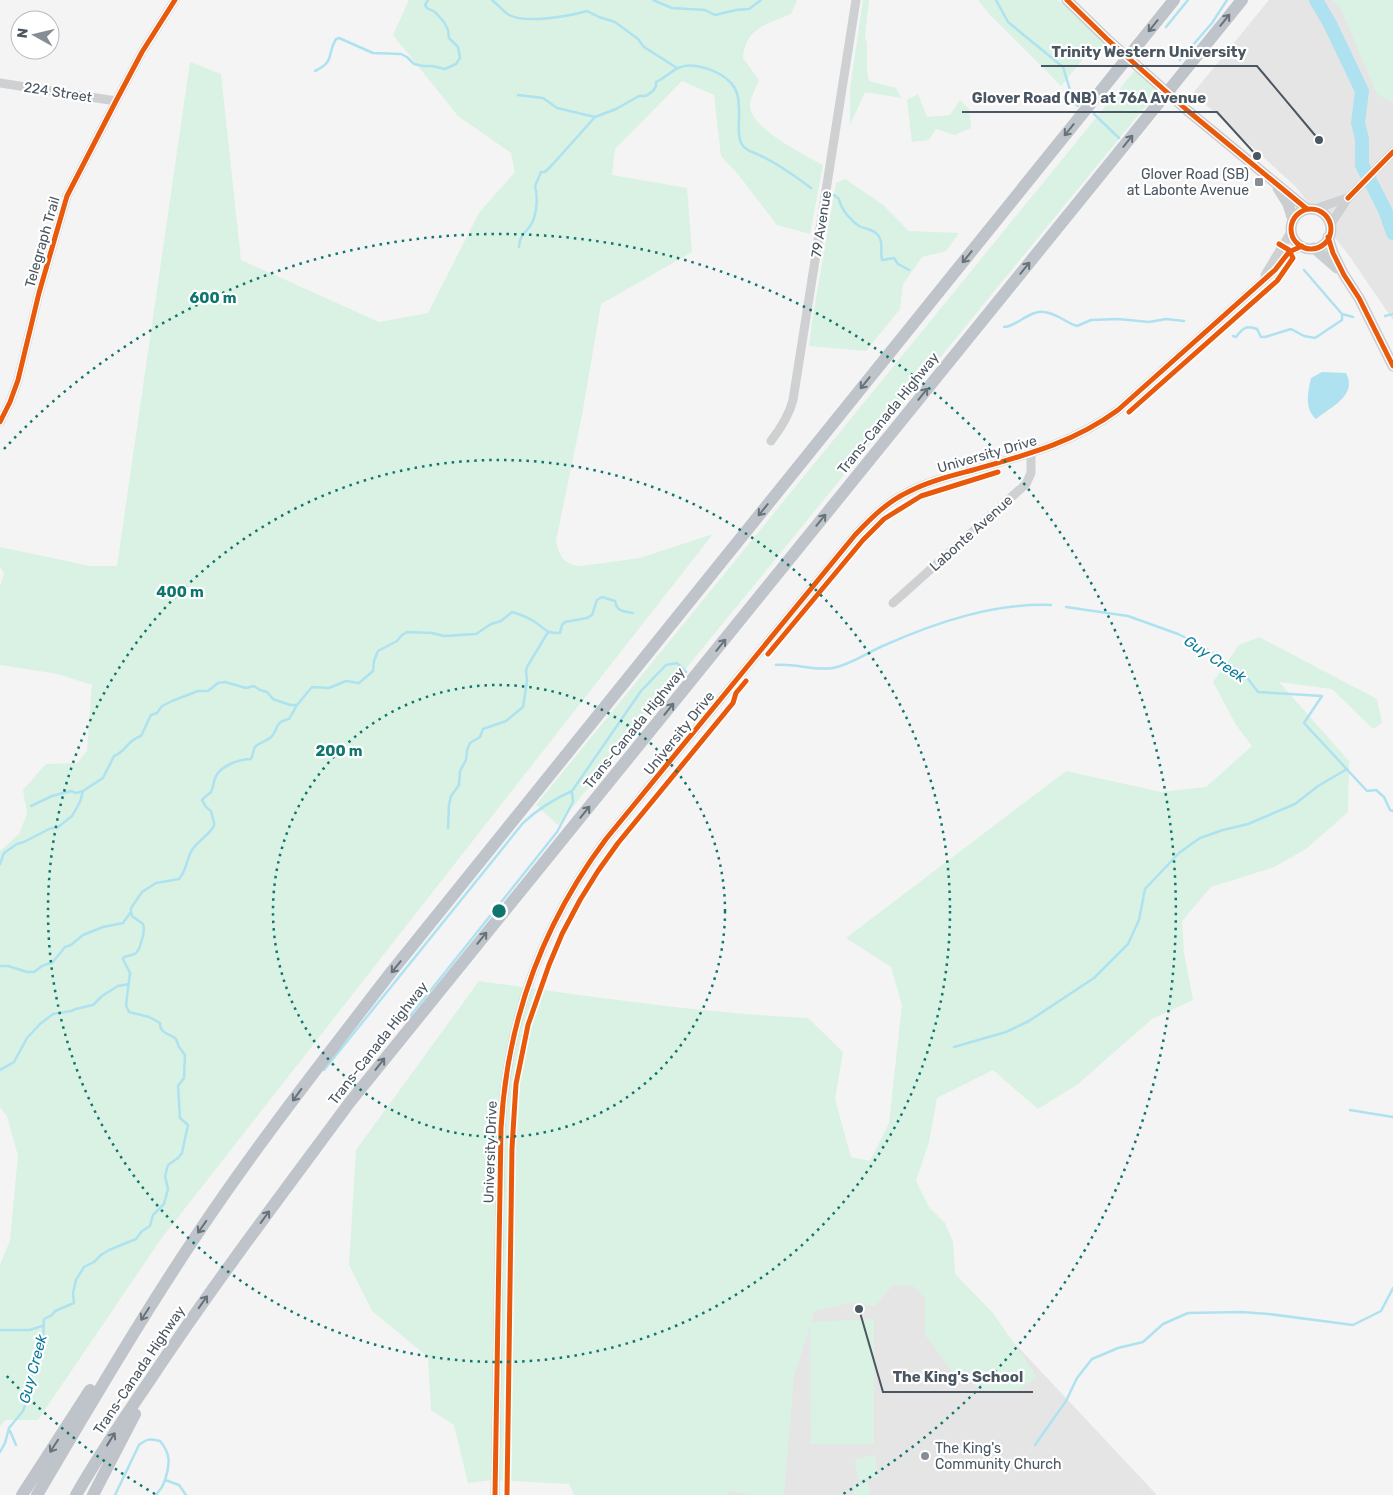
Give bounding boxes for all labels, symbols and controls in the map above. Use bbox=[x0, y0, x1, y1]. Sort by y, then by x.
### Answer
north arrow bbox=[10, 10, 60, 60]
one-way arrow bbox=[1220, 14, 1231, 27]
one-way arrow bbox=[1148, 19, 1159, 32]
text: N bbox=[14, 27, 32, 39]
callout: Trinity Western University bbox=[1041, 36, 1257, 66]
text: Trinity Western University bbox=[1052, 43, 1247, 61]
street label: 224 Street bbox=[23, 79, 94, 106]
callout: Glover Road (NB) at 76A Avenue bbox=[962, 82, 1217, 112]
text: Glover Road (NB) at 76A Avenue bbox=[972, 89, 1206, 107]
one-way arrow bbox=[1064, 123, 1075, 136]
one-way arrow bbox=[1122, 135, 1133, 148]
place label: Glover Road (SB) at Labonte Avenue bbox=[1127, 166, 1249, 199]
marker: Glover Road (SB) at Labonte Avenue bbox=[1253, 176, 1265, 188]
street label: 79 Avenue bbox=[808, 189, 835, 259]
street label: Telegraph Trail bbox=[21, 195, 64, 290]
one-way arrow bbox=[962, 250, 973, 263]
one-way arrow bbox=[1020, 261, 1031, 274]
text: 600 m bbox=[189, 289, 237, 307]
street label: Trans-Canada Highway bbox=[834, 349, 943, 477]
one-way arrow bbox=[860, 377, 871, 390]
one-way arrow bbox=[918, 388, 929, 401]
street label: University Drive bbox=[935, 432, 1039, 477]
street label: Labonte Avenue bbox=[926, 492, 1016, 575]
one-way arrow bbox=[758, 503, 769, 516]
one-way arrow bbox=[816, 514, 827, 527]
text: 400 m bbox=[156, 583, 204, 601]
water label: Guy Creek bbox=[1181, 632, 1250, 686]
one-way arrow bbox=[716, 638, 727, 651]
street label: Trans-Canada Highway bbox=[580, 664, 689, 792]
street label: University Drive bbox=[640, 688, 718, 779]
one-way arrow bbox=[664, 703, 675, 716]
text: 200 m bbox=[315, 742, 363, 760]
one-way arrow bbox=[579, 806, 590, 819]
centre of rings bbox=[490, 902, 508, 920]
one-way arrow bbox=[476, 931, 488, 944]
one-way arrow bbox=[390, 960, 401, 973]
street label: Trans-Canada Highway bbox=[325, 978, 432, 1108]
one-way arrow bbox=[375, 1057, 385, 1071]
one-way arrow bbox=[292, 1088, 302, 1102]
street label: University Drive bbox=[480, 1100, 501, 1204]
one-way arrow bbox=[260, 1210, 270, 1224]
one-way arrow bbox=[197, 1220, 207, 1234]
one-way arrow bbox=[198, 1295, 208, 1309]
street label: Trans-Canada Highway bbox=[90, 1303, 189, 1438]
one-way arrow bbox=[139, 1307, 149, 1321]
water label: Guy Creek bbox=[15, 1332, 51, 1406]
callout: The King's School bbox=[883, 1362, 1033, 1392]
text: The King's School bbox=[893, 1368, 1023, 1386]
one-way arrow bbox=[106, 1432, 116, 1446]
one-way arrow bbox=[48, 1438, 58, 1452]
place label: The King's Community Church bbox=[935, 1440, 1062, 1473]
marker: The King's Community Church bbox=[919, 1450, 931, 1462]

